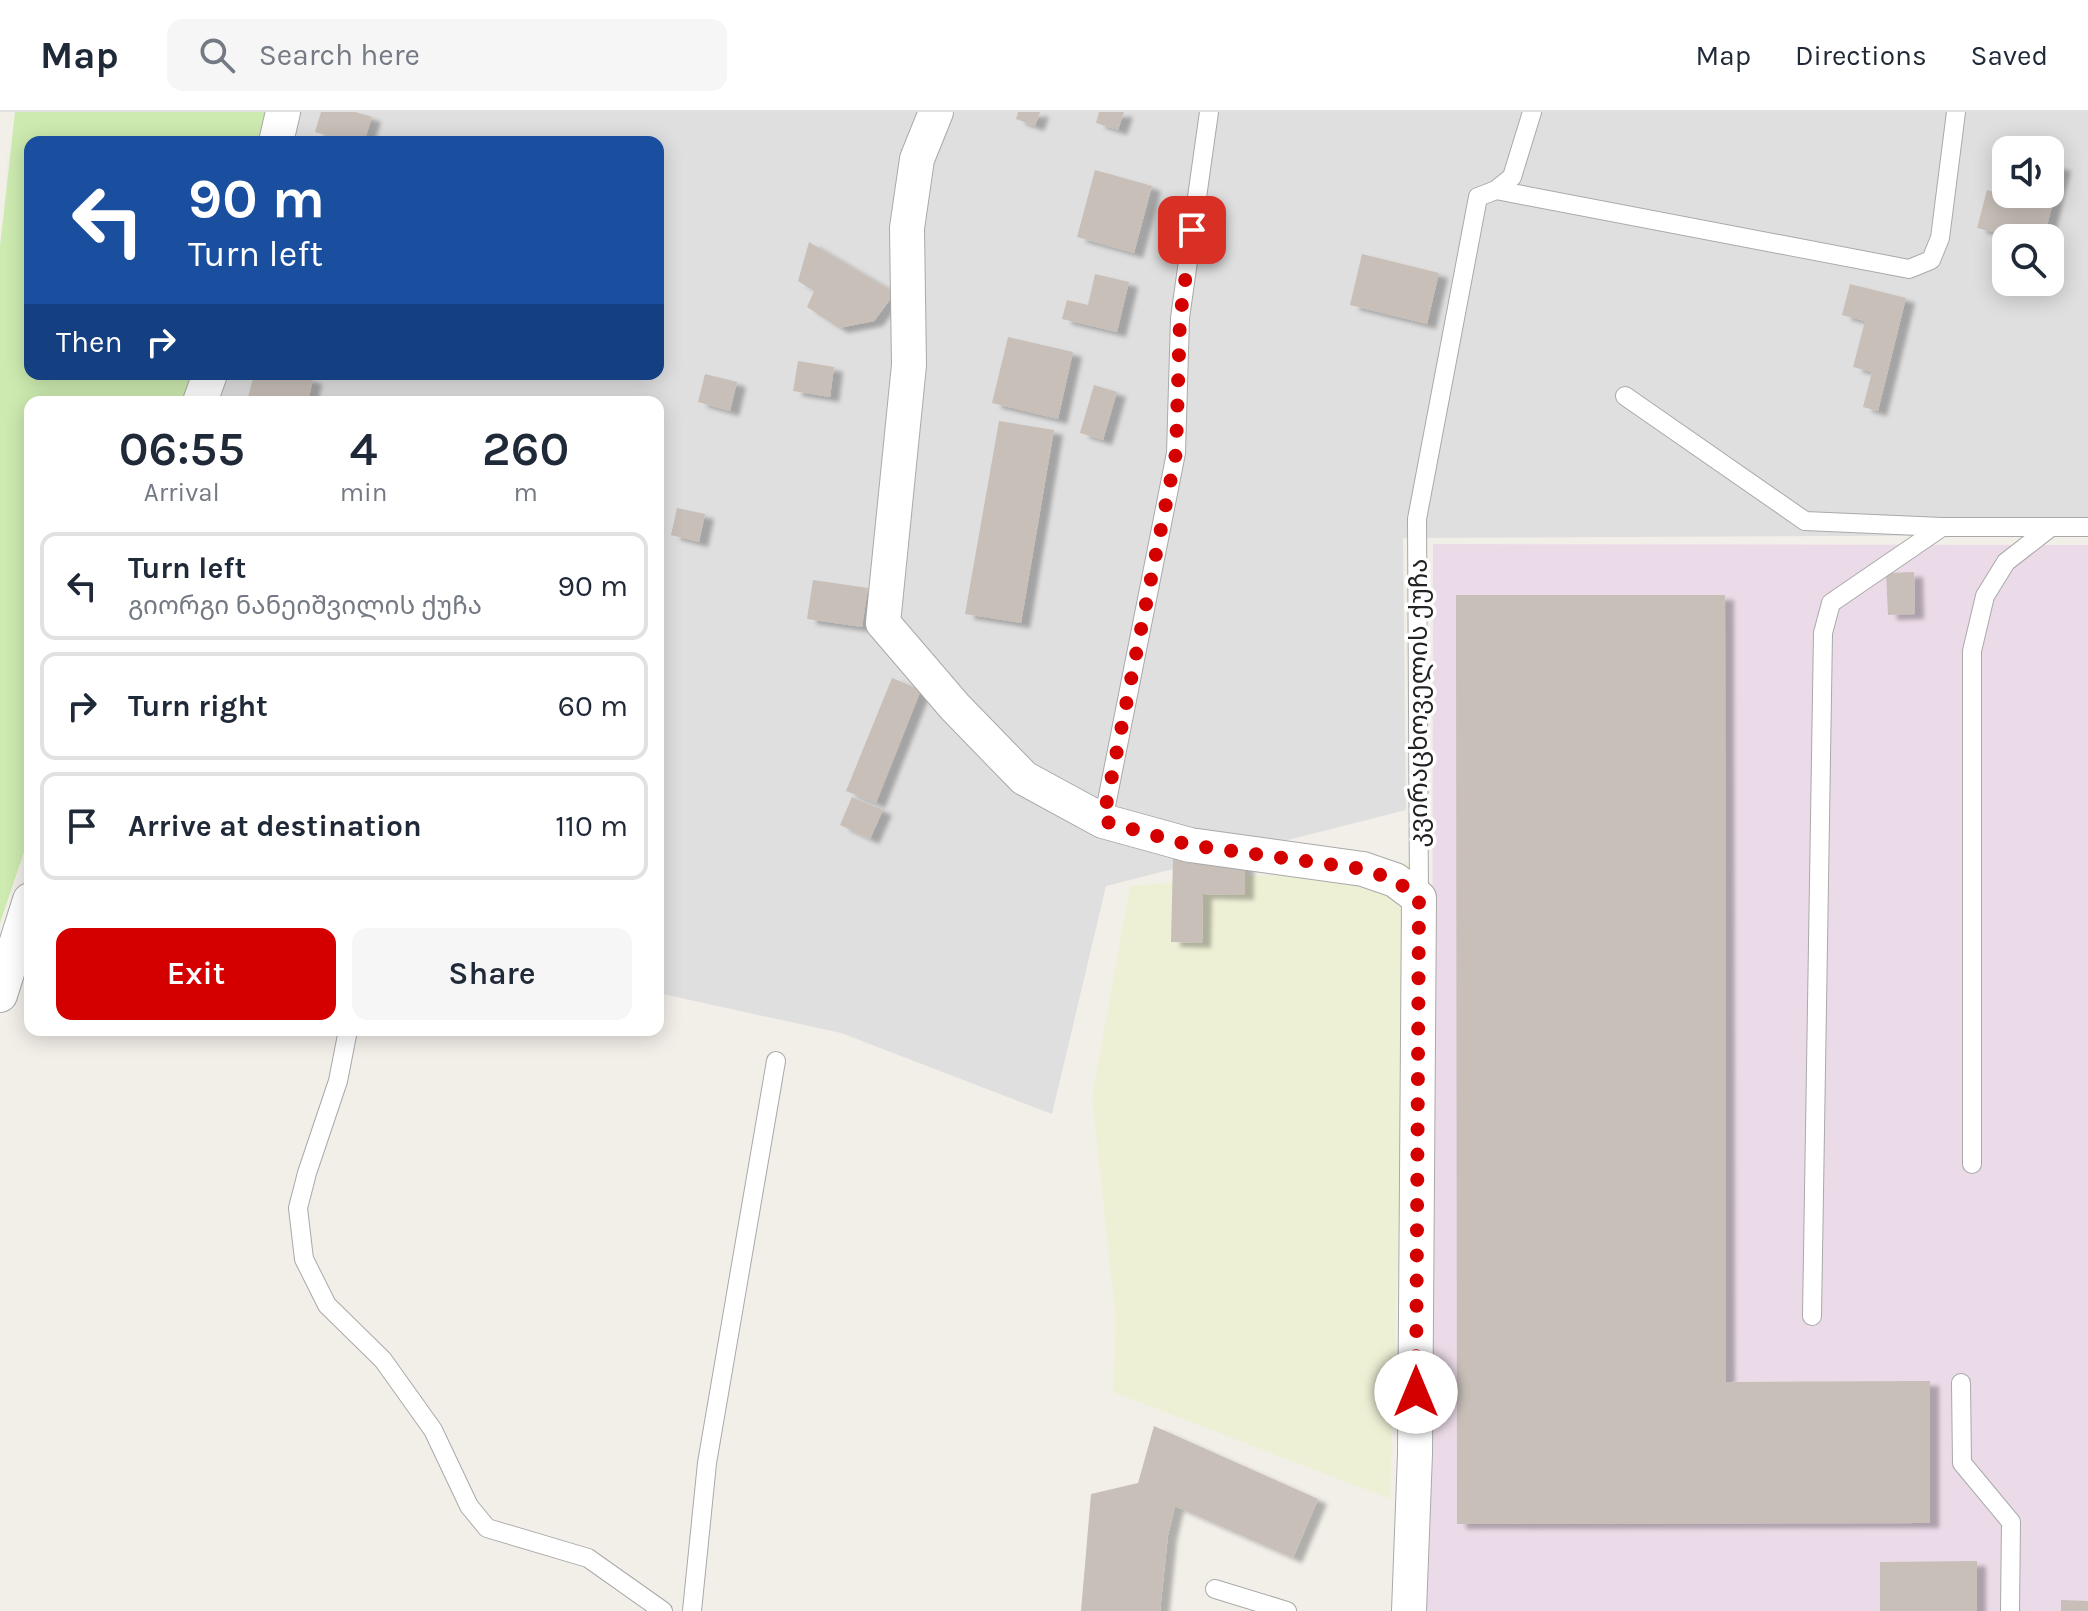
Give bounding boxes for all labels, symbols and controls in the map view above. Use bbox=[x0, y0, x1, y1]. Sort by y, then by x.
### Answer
search box bbox=[167, 19, 727, 91]
text: Map bbox=[40, 33, 119, 78]
icon: search bbox=[195, 33, 239, 77]
text: Search here bbox=[259, 37, 420, 73]
text: Map bbox=[1696, 39, 1751, 72]
text: Directions bbox=[1795, 39, 1927, 72]
text: Saved bbox=[1971, 39, 2048, 72]
map controls bbox=[1992, 136, 2064, 296]
button: sound bbox=[1992, 136, 2064, 208]
text: 90 m bbox=[188, 166, 325, 231]
icon: left bbox=[56, 168, 160, 272]
pin bbox=[1158, 196, 1226, 264]
icon: arrive bbox=[1170, 208, 1214, 252]
button: search bbox=[1992, 224, 2064, 296]
text: Turn left bbox=[188, 233, 323, 275]
icon: right bbox=[139, 320, 183, 364]
text: Then bbox=[56, 324, 123, 360]
text: 06:55 bbox=[119, 421, 245, 477]
text: 4 bbox=[349, 421, 378, 477]
text: 260 bbox=[482, 421, 569, 477]
text: Arrival bbox=[144, 477, 220, 508]
text: min bbox=[340, 477, 387, 508]
text: m bbox=[514, 477, 538, 508]
text: Turn left bbox=[128, 550, 246, 586]
street label: კვირაცხოველის ქუჩა bbox=[1403, 558, 1434, 848]
icon: left bbox=[60, 564, 104, 608]
text: 90 m bbox=[558, 568, 628, 604]
text: გიორგი ნანეიშვილის ქუჩა bbox=[128, 590, 482, 621]
icon: right bbox=[60, 684, 104, 728]
text: Turn right bbox=[128, 688, 268, 724]
text: 60 m bbox=[558, 688, 628, 724]
icon: arrive bbox=[60, 804, 104, 848]
text: Arrive at destination bbox=[128, 808, 422, 844]
text: 110 m bbox=[555, 808, 628, 844]
button: Exit bbox=[56, 928, 336, 1020]
button: Share bbox=[352, 928, 632, 1020]
position arrow bbox=[1374, 1350, 1458, 1434]

